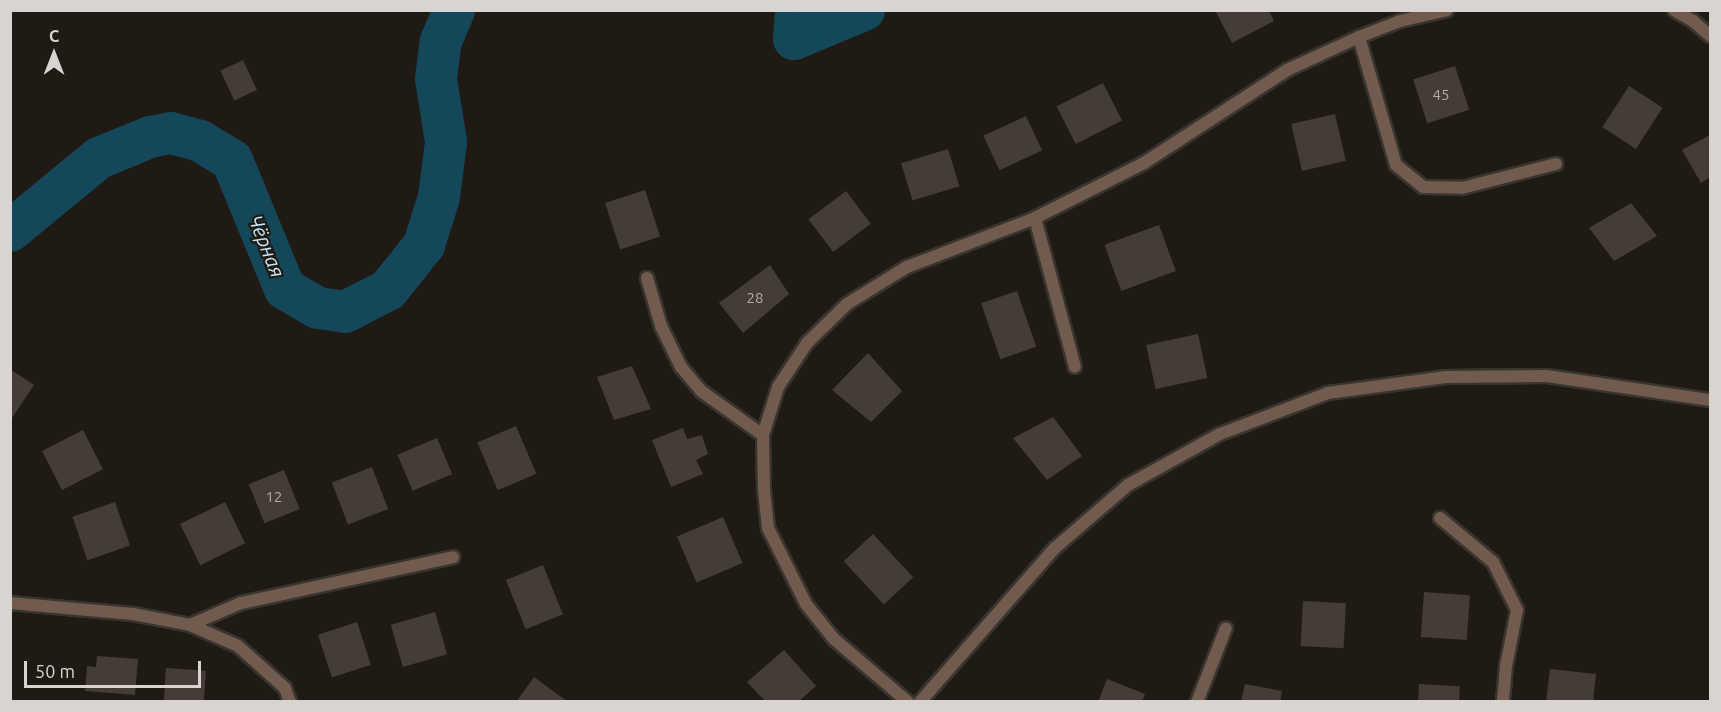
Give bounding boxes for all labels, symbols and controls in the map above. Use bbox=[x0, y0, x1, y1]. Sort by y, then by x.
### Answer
north arrow bbox=[24, 24, 84, 84]
text: С bbox=[49, 27, 59, 45]
house number: 45 bbox=[1433, 86, 1449, 104]
water label: Чёрная bbox=[244, 212, 290, 280]
house number: 28 bbox=[747, 289, 763, 307]
house number: 12 bbox=[266, 488, 282, 506]
scale bar bbox=[27, 649, 204, 687]
text: 50 m bbox=[35, 661, 75, 681]

